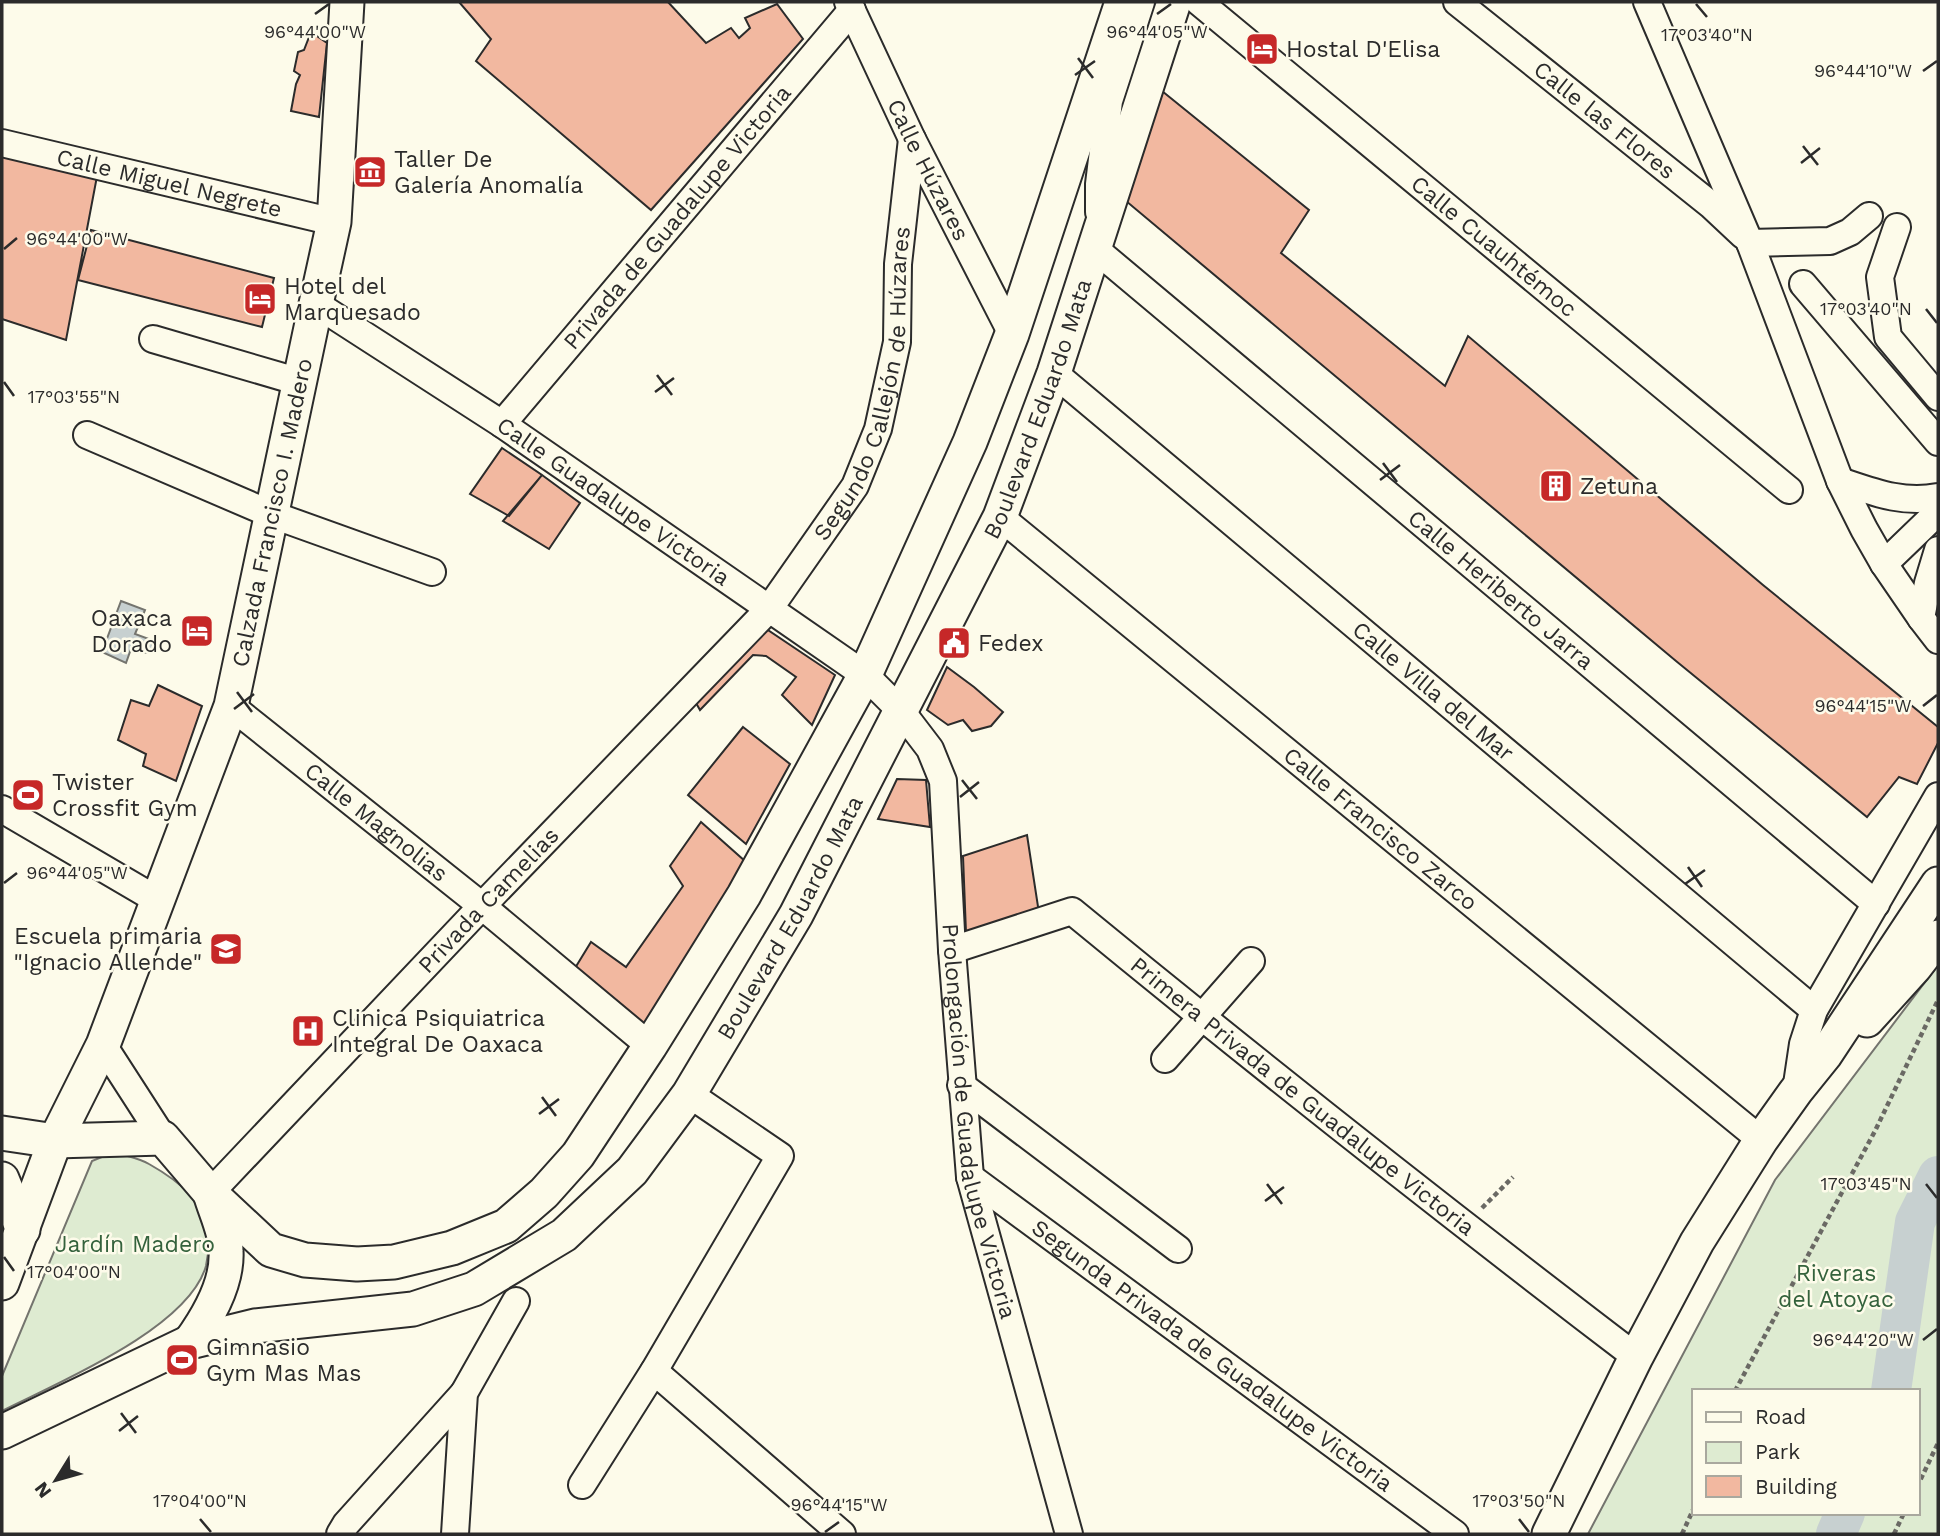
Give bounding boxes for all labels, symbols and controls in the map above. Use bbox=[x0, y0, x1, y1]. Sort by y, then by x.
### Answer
text: 96°44'00"W bbox=[264, 21, 366, 42]
text: 96°44'05"W bbox=[1106, 21, 1208, 42]
text: 17°03'40"N bbox=[1661, 24, 1753, 45]
hotel icon: Hostal D'Elisa bbox=[1243, 30, 1281, 68]
place label: Hostal D'Elisa bbox=[1286, 36, 1440, 63]
street label: Calle las Flores bbox=[1528, 55, 1681, 185]
text: 96°44'10"W bbox=[1814, 60, 1912, 81]
street label: Privada de Guadalupe Victoria bbox=[558, 79, 796, 355]
street label: Calle Húzares bbox=[882, 95, 975, 245]
street label: Calle Miguel Negrete bbox=[54, 143, 285, 223]
place label: Taller De Galería Anomalía bbox=[394, 146, 583, 199]
museum icon: Taller De Galería Anomalía bbox=[351, 153, 389, 191]
street label: Calle Cuauhtémoc bbox=[1406, 170, 1582, 322]
street label: Segundo Callejón de Húzares bbox=[808, 225, 916, 545]
text: 96°44'00"W bbox=[26, 228, 128, 249]
place label: Hotel del Marquesado bbox=[284, 273, 421, 326]
street label: Boulevard Eduardo Mata bbox=[978, 275, 1097, 543]
hotel icon: Hotel del Marquesado bbox=[241, 280, 279, 318]
text: 17°03'40"N bbox=[1820, 298, 1912, 319]
street label: Calzada Francisco I. Madero bbox=[226, 356, 318, 669]
text: 17°03'55"N bbox=[28, 386, 120, 407]
street label: Calle Guadalupe Victoria bbox=[492, 411, 735, 591]
building icon: Zetuna bbox=[1537, 467, 1575, 505]
place label: Zetuna bbox=[1580, 473, 1658, 500]
street label: Calle Heriberto Jarra bbox=[1403, 504, 1599, 675]
place label: Oaxaca Dorado bbox=[91, 605, 172, 658]
hotel icon: Oaxaca Dorado bbox=[178, 612, 216, 650]
street label: Calle Villa del Mar bbox=[1347, 616, 1520, 766]
public building icon: Fedex bbox=[935, 624, 973, 662]
place label: Fedex bbox=[978, 630, 1044, 657]
text: 96°44'15"W bbox=[1814, 695, 1912, 716]
street label: Calle Francisco Zarco bbox=[1278, 741, 1483, 916]
street label: Calle Magnolias bbox=[300, 757, 453, 887]
place label: Twister Crossfit Gym bbox=[52, 769, 198, 822]
sports icon: Twister Crossfit Gym bbox=[9, 776, 47, 814]
street label: Boulevard Eduardo Mata bbox=[711, 791, 868, 1044]
street label: Privada Camelias bbox=[412, 822, 564, 979]
text: 96°44'05"W bbox=[26, 862, 128, 883]
place label: Escuela primaria "Ignacio Allende" bbox=[14, 923, 202, 976]
street label: Prolongación de Guadalupe Victoria bbox=[937, 923, 1022, 1322]
school or university icon: Escuela primaria "Ignacio Allende" bbox=[207, 930, 245, 968]
street label: Primera Privada de Guadalupe Victoria bbox=[1125, 951, 1480, 1241]
place label: Clinica Psiquiatrica Integral De Oaxaca bbox=[332, 1005, 545, 1058]
hospital icon: Clinica Psiquiatrica Integral De Oaxaca bbox=[289, 1012, 327, 1050]
text: 17°03'45"N bbox=[1820, 1173, 1912, 1194]
street label: Segunda Privada de Guadalupe Victoria bbox=[1027, 1214, 1398, 1497]
park label: Jardín Madero bbox=[55, 1231, 215, 1258]
park label: Riveras del Atoyac bbox=[1778, 1260, 1894, 1313]
text: 17°04'00"N bbox=[27, 1261, 121, 1282]
text: 96°44'20"W bbox=[1812, 1329, 1914, 1350]
place label: Gimnasio Gym Mas Mas bbox=[206, 1334, 361, 1387]
sports icon: Gimnasio Gym Mas Mas bbox=[163, 1341, 201, 1379]
legend bbox=[1692, 1389, 1919, 1515]
text: Road bbox=[1755, 1404, 1806, 1429]
text: Park bbox=[1755, 1439, 1800, 1464]
north arrow bbox=[21, 1445, 91, 1515]
text: Building bbox=[1755, 1474, 1837, 1499]
text: N bbox=[29, 1477, 56, 1502]
text: 17°04'00"N bbox=[153, 1490, 247, 1511]
text: 17°03'50"N bbox=[1472, 1490, 1566, 1511]
text: 96°44'15"W bbox=[790, 1494, 888, 1515]

